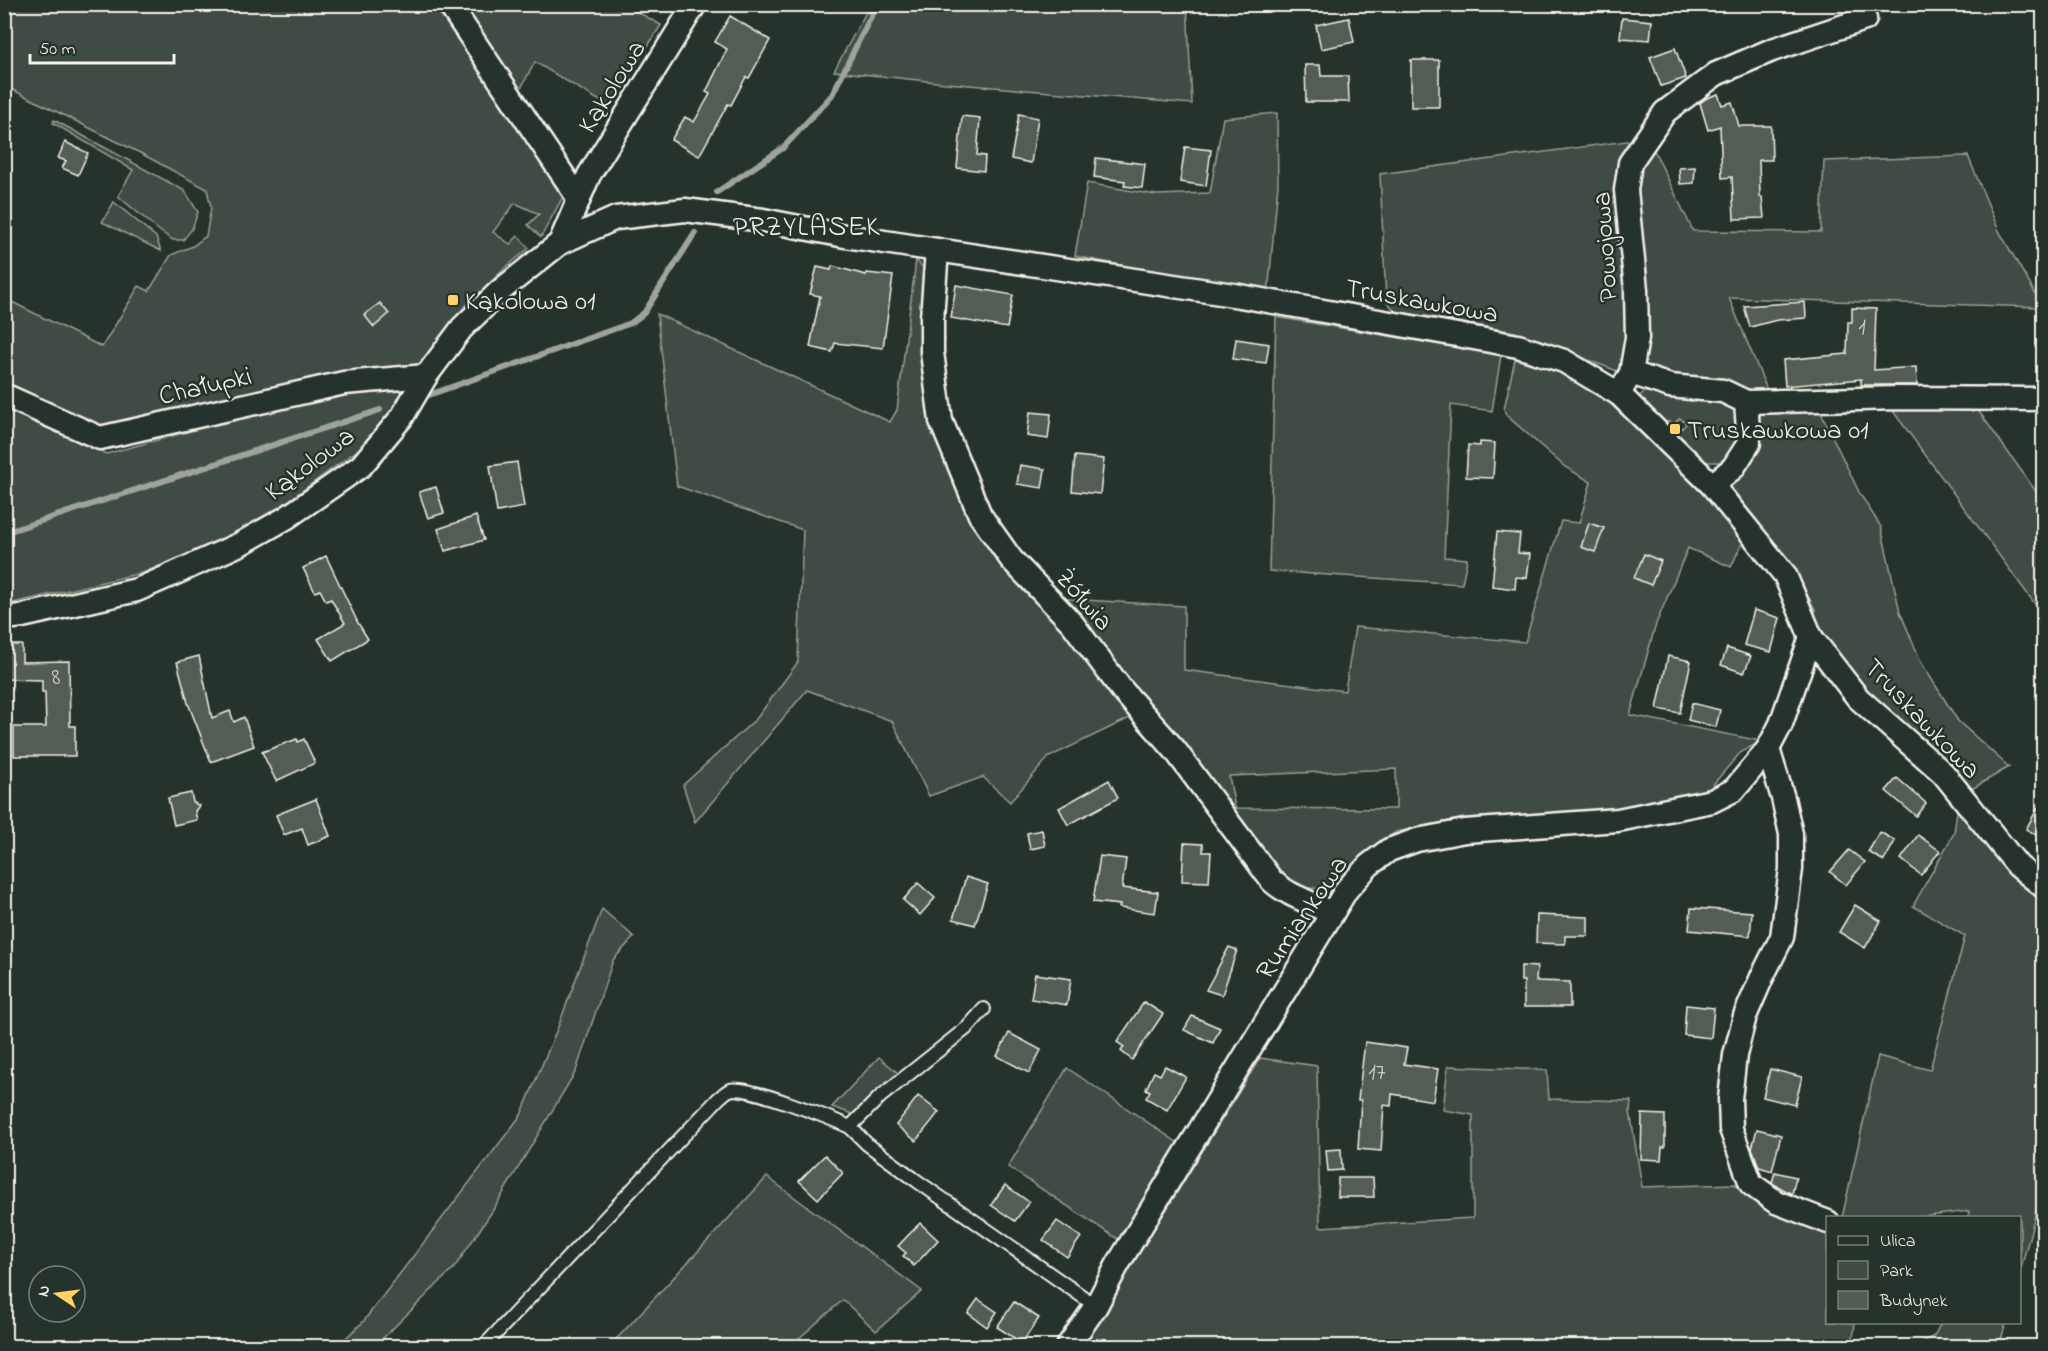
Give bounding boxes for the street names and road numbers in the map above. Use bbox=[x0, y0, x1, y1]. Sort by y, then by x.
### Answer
street label: Kąkolowa bbox=[569, 33, 657, 142]
street label: Powojowa bbox=[1583, 190, 1630, 303]
street label: Truskawkowa bbox=[1342, 270, 1501, 335]
street label: Chałupki bbox=[155, 358, 256, 417]
street label: Kąkolowa bbox=[257, 418, 364, 512]
street label: Żółwia bbox=[1045, 561, 1121, 641]
street label: Truskawkowa bbox=[1853, 651, 1989, 789]
street label: Rumiankowa bbox=[1247, 849, 1359, 988]

